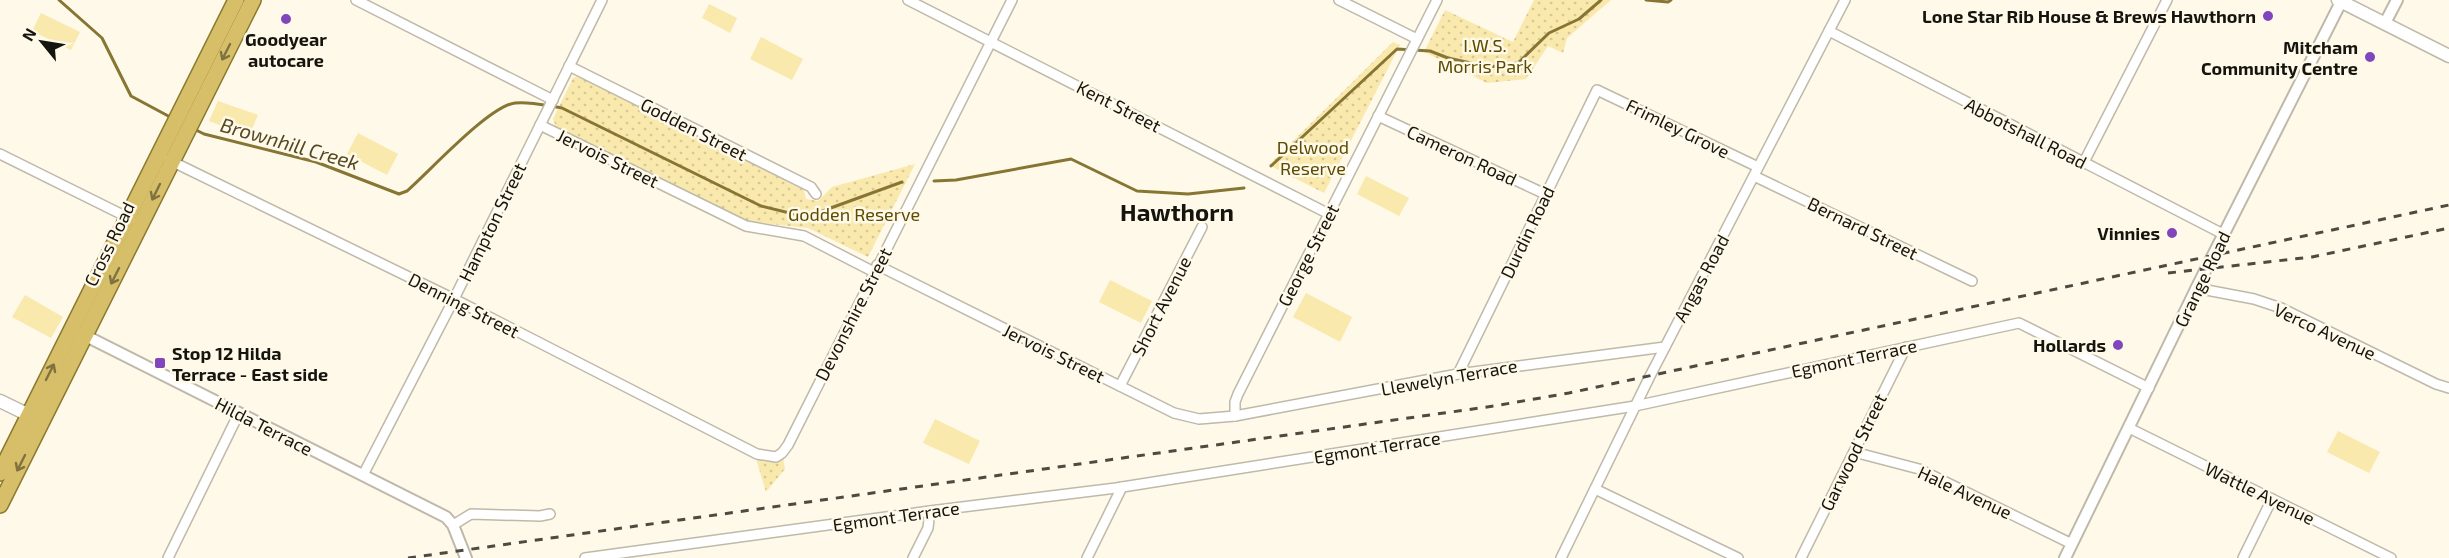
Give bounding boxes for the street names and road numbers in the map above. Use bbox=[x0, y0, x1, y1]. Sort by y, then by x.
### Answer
street label: Kent Street bbox=[1073, 75, 1165, 137]
street label: Godden Street bbox=[637, 93, 751, 165]
street label: Frimley Grove bbox=[1623, 93, 1733, 163]
street label: Abbotshall Road bbox=[1961, 93, 2091, 173]
street label: Cameron Road bbox=[1404, 120, 1520, 190]
street label: Jervois Street bbox=[554, 124, 663, 192]
street label: Hampton Street bbox=[454, 159, 530, 285]
street label: Durdin Road bbox=[1495, 182, 1559, 282]
street label: Bernard Street bbox=[1804, 192, 1922, 264]
street label: Cross Road bbox=[79, 198, 139, 290]
street label: George Street bbox=[1273, 200, 1343, 310]
street label: Grange Road bbox=[2169, 227, 2235, 331]
street label: Angas Road bbox=[1669, 230, 1733, 326]
street label: Devonshire Street bbox=[810, 244, 896, 384]
street label: Short Avenue bbox=[1127, 253, 1195, 359]
street label: Denning Street bbox=[405, 268, 523, 342]
street label: Verco Avenue bbox=[2271, 298, 2379, 364]
street label: Jervois Street bbox=[1000, 319, 1109, 387]
street label: Egmont Terrace bbox=[1789, 334, 1919, 382]
street label: Llewelyn Terrace bbox=[1379, 354, 1519, 400]
street label: Garwood Street bbox=[1815, 390, 1891, 514]
street label: Hilda Terrace bbox=[212, 392, 316, 460]
street label: Egmont Terrace bbox=[1312, 426, 1442, 468]
street label: Wattle Avenue bbox=[2202, 457, 2318, 529]
street label: Hale Avenue bbox=[1915, 461, 2015, 523]
street label: Egmont Terrace bbox=[831, 496, 961, 536]

